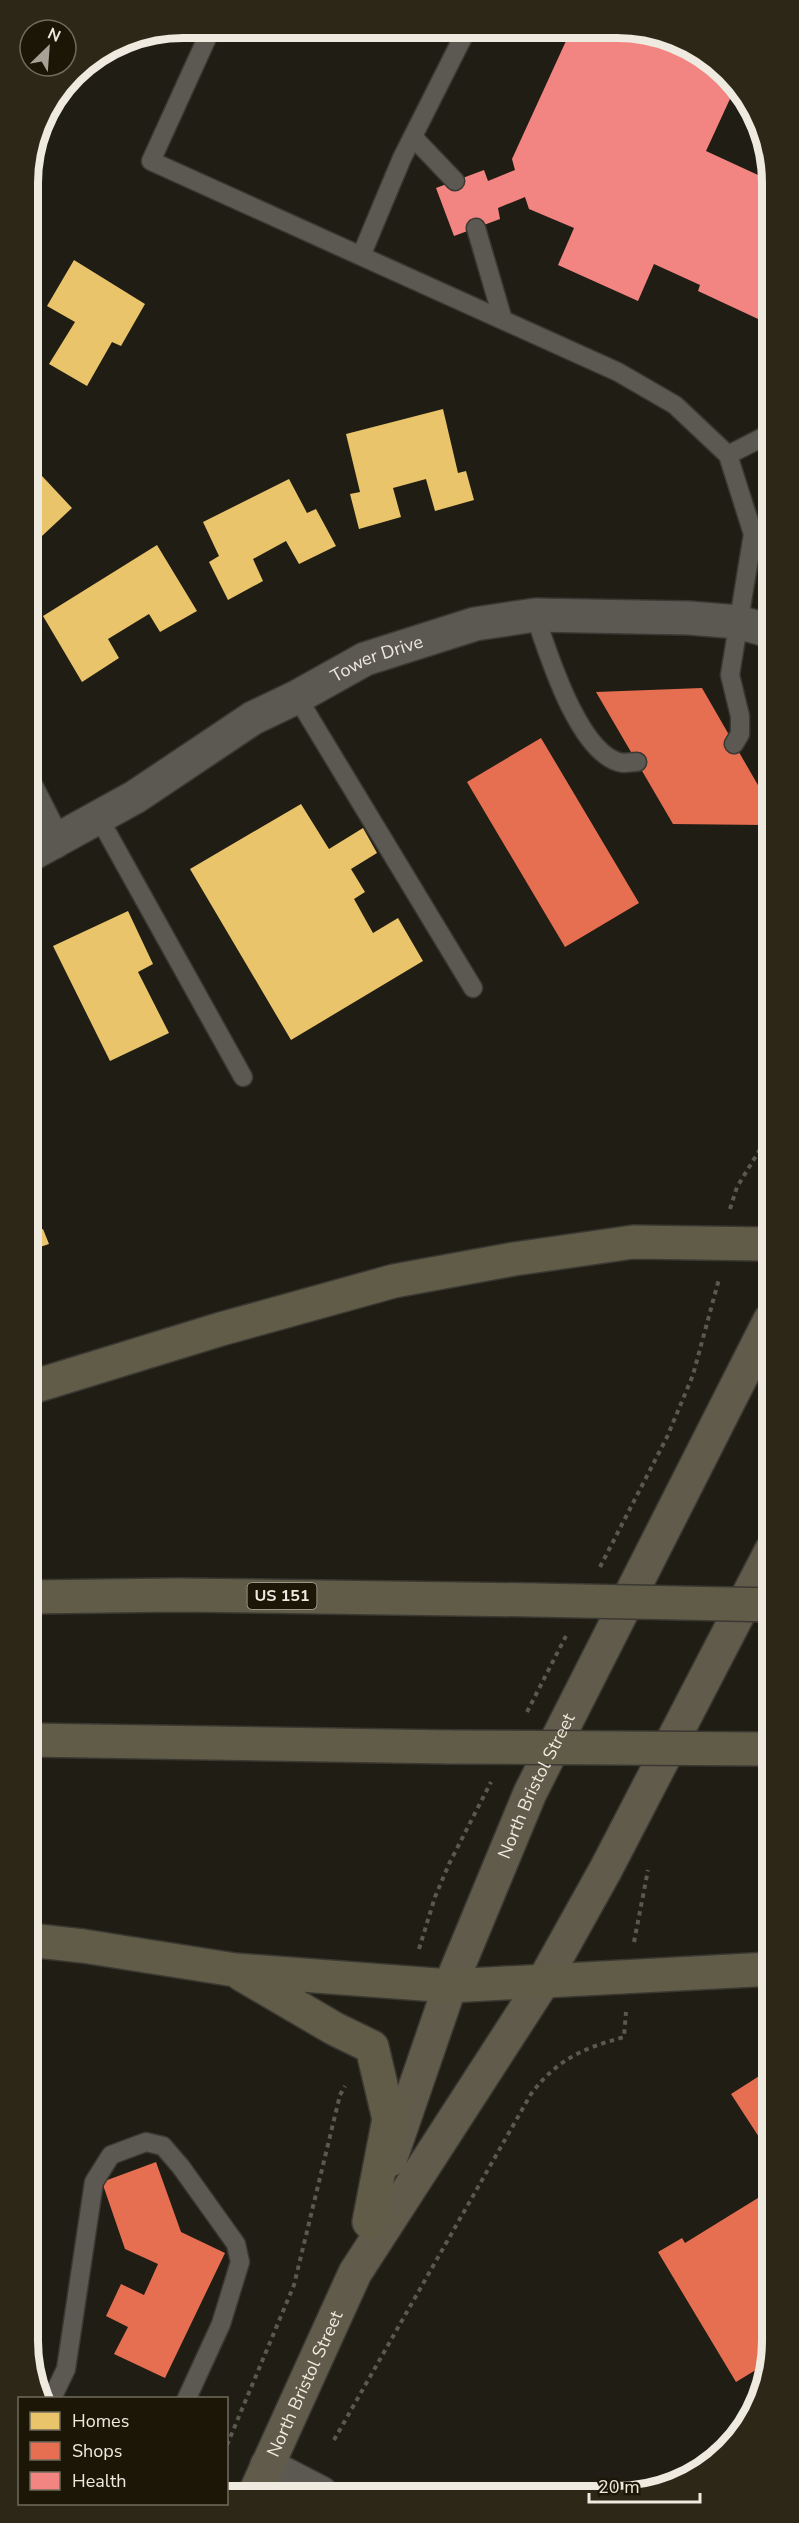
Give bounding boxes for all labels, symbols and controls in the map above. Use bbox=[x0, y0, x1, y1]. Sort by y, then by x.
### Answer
north arrow bbox=[18, 18, 78, 78]
text: N bbox=[44, 23, 64, 48]
street label: Tower Drive bbox=[326, 629, 426, 688]
road number: US 151 bbox=[248, 1583, 316, 1609]
street label: North Bristol Street bbox=[492, 1708, 581, 1862]
street label: North Bristol Street bbox=[261, 2306, 349, 2461]
legend bbox=[18, 2397, 228, 2505]
text: Homes bbox=[72, 2409, 129, 2433]
text: Shops bbox=[72, 2439, 122, 2463]
scale bar bbox=[589, 2466, 700, 2504]
text: Health bbox=[72, 2469, 127, 2493]
text: 20 m bbox=[598, 2475, 640, 2499]

